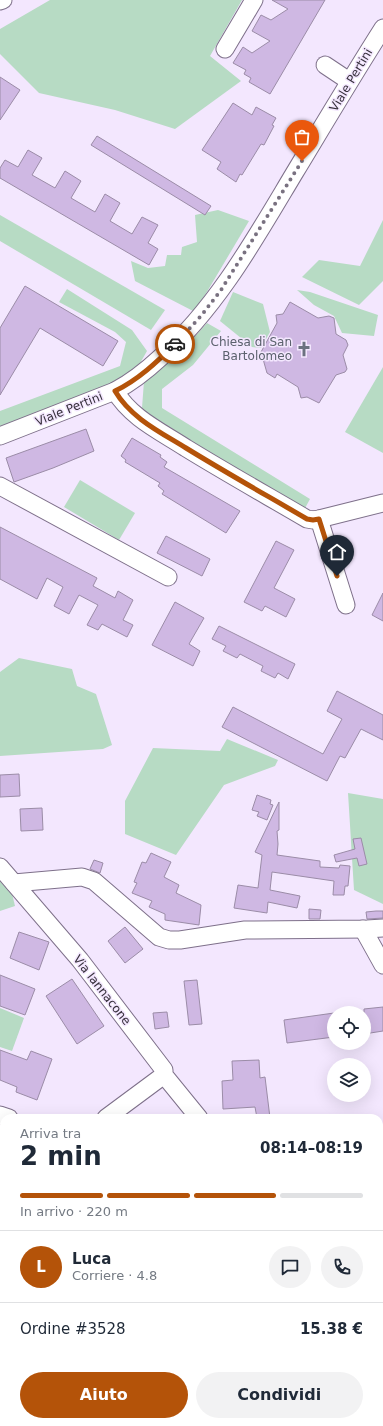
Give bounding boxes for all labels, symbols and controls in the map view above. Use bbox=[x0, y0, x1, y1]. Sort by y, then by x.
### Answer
street label: Viale Pertini bbox=[327, 46, 375, 114]
pin bbox=[285, 120, 319, 161]
icon: bag bbox=[291, 126, 313, 148]
courier bbox=[155, 324, 195, 364]
icon: car bbox=[164, 333, 186, 355]
place label: Chiesa di San Bartolomeo bbox=[211, 335, 292, 363]
church icon: Chiesa di San Bartolomeo bbox=[295, 340, 313, 358]
street label: Viale Pertini bbox=[33, 389, 105, 429]
pin bbox=[320, 535, 354, 576]
icon: home bbox=[326, 541, 348, 563]
street label: Via Iannacone bbox=[70, 952, 134, 1028]
map controls bbox=[327, 1006, 371, 1102]
button: locate bbox=[327, 1006, 371, 1050]
button: layers bbox=[327, 1058, 371, 1102]
text: Arriva tra bbox=[20, 1126, 81, 1141]
text: 08:14–08:19 bbox=[260, 1139, 363, 1157]
text: 2 min bbox=[20, 1141, 102, 1171]
text: In arrivo · 220 m bbox=[20, 1204, 128, 1219]
button: chat bbox=[269, 1246, 311, 1288]
button: phone bbox=[321, 1246, 363, 1288]
text: Luca bbox=[72, 1250, 111, 1268]
text: L bbox=[36, 1258, 46, 1276]
text: Corriere · 4.8 bbox=[72, 1268, 157, 1283]
text: Ordine #3528 bbox=[20, 1320, 126, 1338]
text: 15.38 € bbox=[300, 1320, 363, 1338]
button: Aiuto bbox=[20, 1372, 188, 1418]
button: Condividi bbox=[196, 1372, 363, 1418]

